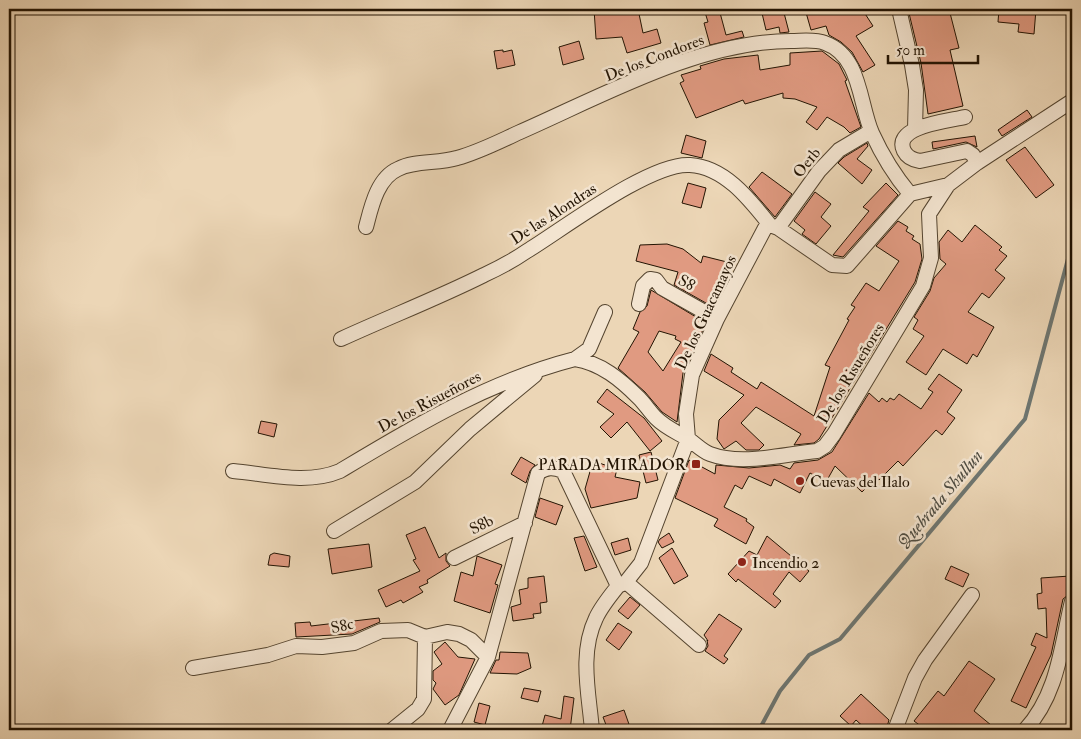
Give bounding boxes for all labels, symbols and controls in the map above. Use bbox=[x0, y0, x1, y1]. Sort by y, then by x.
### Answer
street label: De los Condores bbox=[602, 30, 707, 86]
scale bar bbox=[888, 32, 978, 64]
text: 50 m bbox=[896, 41, 925, 60]
street label: Oe1b bbox=[789, 143, 825, 182]
street label: De las Alondras bbox=[507, 179, 600, 249]
street label: De los Guacamayos bbox=[671, 252, 741, 373]
street label: S8 bbox=[674, 270, 699, 296]
street label: De los Risueñores bbox=[813, 320, 889, 427]
street label: De los Risueñores bbox=[375, 366, 484, 437]
water label: Quebrada Shullun bbox=[892, 445, 988, 553]
place label: PARADA MIRADOR bbox=[538, 455, 687, 475]
marker: PARADA MIRADOR bbox=[690, 458, 702, 470]
place label: Cuevas del Ilalo bbox=[810, 472, 910, 492]
marker: Cuevas del Ilalo bbox=[794, 475, 806, 487]
street label: S8b bbox=[466, 510, 497, 539]
place label: Incendio 2 bbox=[752, 553, 819, 573]
marker: Incendio 2 bbox=[736, 556, 748, 568]
street label: S8c bbox=[329, 614, 356, 638]

